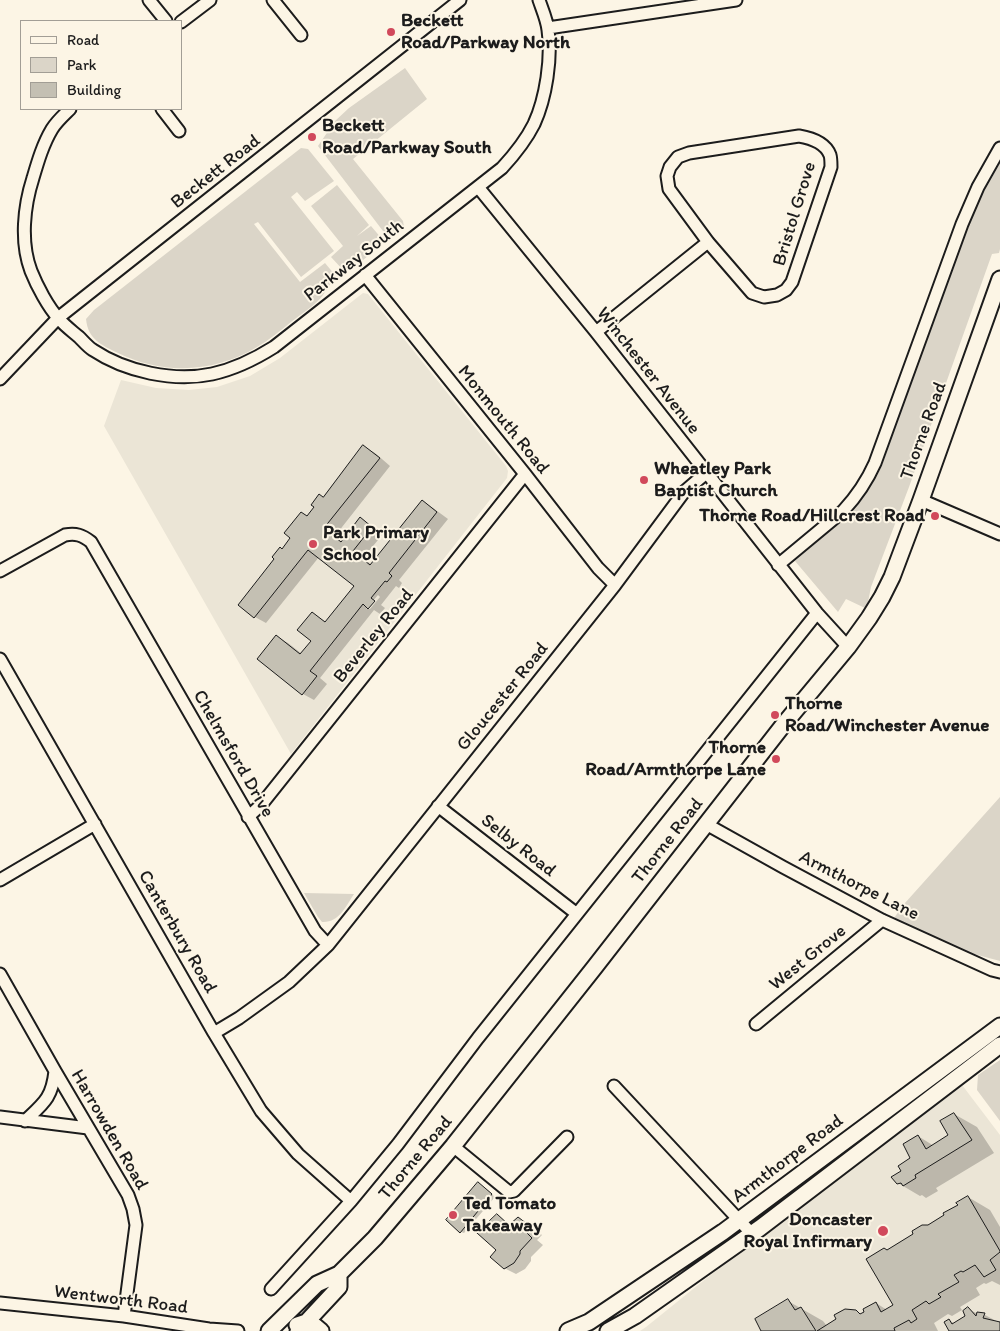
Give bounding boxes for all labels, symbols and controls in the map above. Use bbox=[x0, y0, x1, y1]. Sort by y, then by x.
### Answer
place label: Beckett Road/Parkway North bbox=[401, 10, 570, 54]
legend bbox=[20, 20, 182, 110]
marker: Beckett Road/Parkway North bbox=[385, 26, 397, 38]
text: Road bbox=[67, 31, 99, 49]
text: Park bbox=[67, 56, 97, 74]
text: Building bbox=[67, 81, 121, 99]
place label: Beckett Road/Parkway South bbox=[322, 115, 491, 159]
street label: Beckett Road bbox=[167, 130, 265, 214]
marker: Beckett Road/Parkway South bbox=[306, 131, 318, 143]
street label: Bristol Grove bbox=[768, 159, 822, 269]
street label: Parkway South bbox=[300, 215, 408, 307]
street label: Winchester Avenue bbox=[591, 303, 705, 439]
street label: Monmouth Road bbox=[452, 361, 554, 479]
street label: Thorne Road bbox=[896, 379, 952, 483]
place label: Wheatley Park Baptist Church bbox=[654, 458, 777, 502]
marker: Wheatley Park Baptist Church bbox=[638, 474, 650, 486]
place label: Thorne Road/Hillcrest Road bbox=[699, 505, 925, 527]
marker: Thorne Road/Hillcrest Road bbox=[929, 510, 941, 522]
place label: Park Primary School bbox=[323, 522, 429, 566]
marker: Park Primary School bbox=[307, 538, 319, 550]
street label: Beverley Road bbox=[329, 584, 419, 688]
street label: Gloucester Road bbox=[452, 638, 554, 756]
street label: Chelmsford Drive bbox=[187, 686, 279, 822]
place label: Thorne Road/Winchester Avenue bbox=[785, 693, 989, 737]
marker: Thorne Road/Winchester Avenue bbox=[769, 709, 781, 721]
place label: Thorne Road/Armthorpe Lane bbox=[585, 737, 766, 781]
marker: Thorne Road/Armthorpe Lane bbox=[770, 753, 782, 765]
street label: Thorne Road bbox=[627, 793, 709, 889]
street label: Selby Road bbox=[476, 810, 560, 882]
street label: Armthorpe Lane bbox=[795, 846, 923, 926]
street label: Canterbury Road bbox=[133, 866, 221, 998]
street label: West Grove bbox=[765, 920, 851, 996]
street label: Harrowden Road bbox=[65, 1066, 153, 1194]
street label: Armthorpe Road bbox=[728, 1110, 848, 1208]
street label: Thorne Road bbox=[374, 1111, 458, 1205]
place label: Ted Tomato Takeaway bbox=[463, 1193, 556, 1237]
marker: Ted Tomato Takeaway bbox=[447, 1209, 459, 1221]
place label: Doncaster Royal Infirmary bbox=[744, 1209, 872, 1253]
marker: Doncaster Royal Infirmary bbox=[876, 1224, 890, 1238]
street label: Wentworth Road bbox=[53, 1280, 189, 1320]

